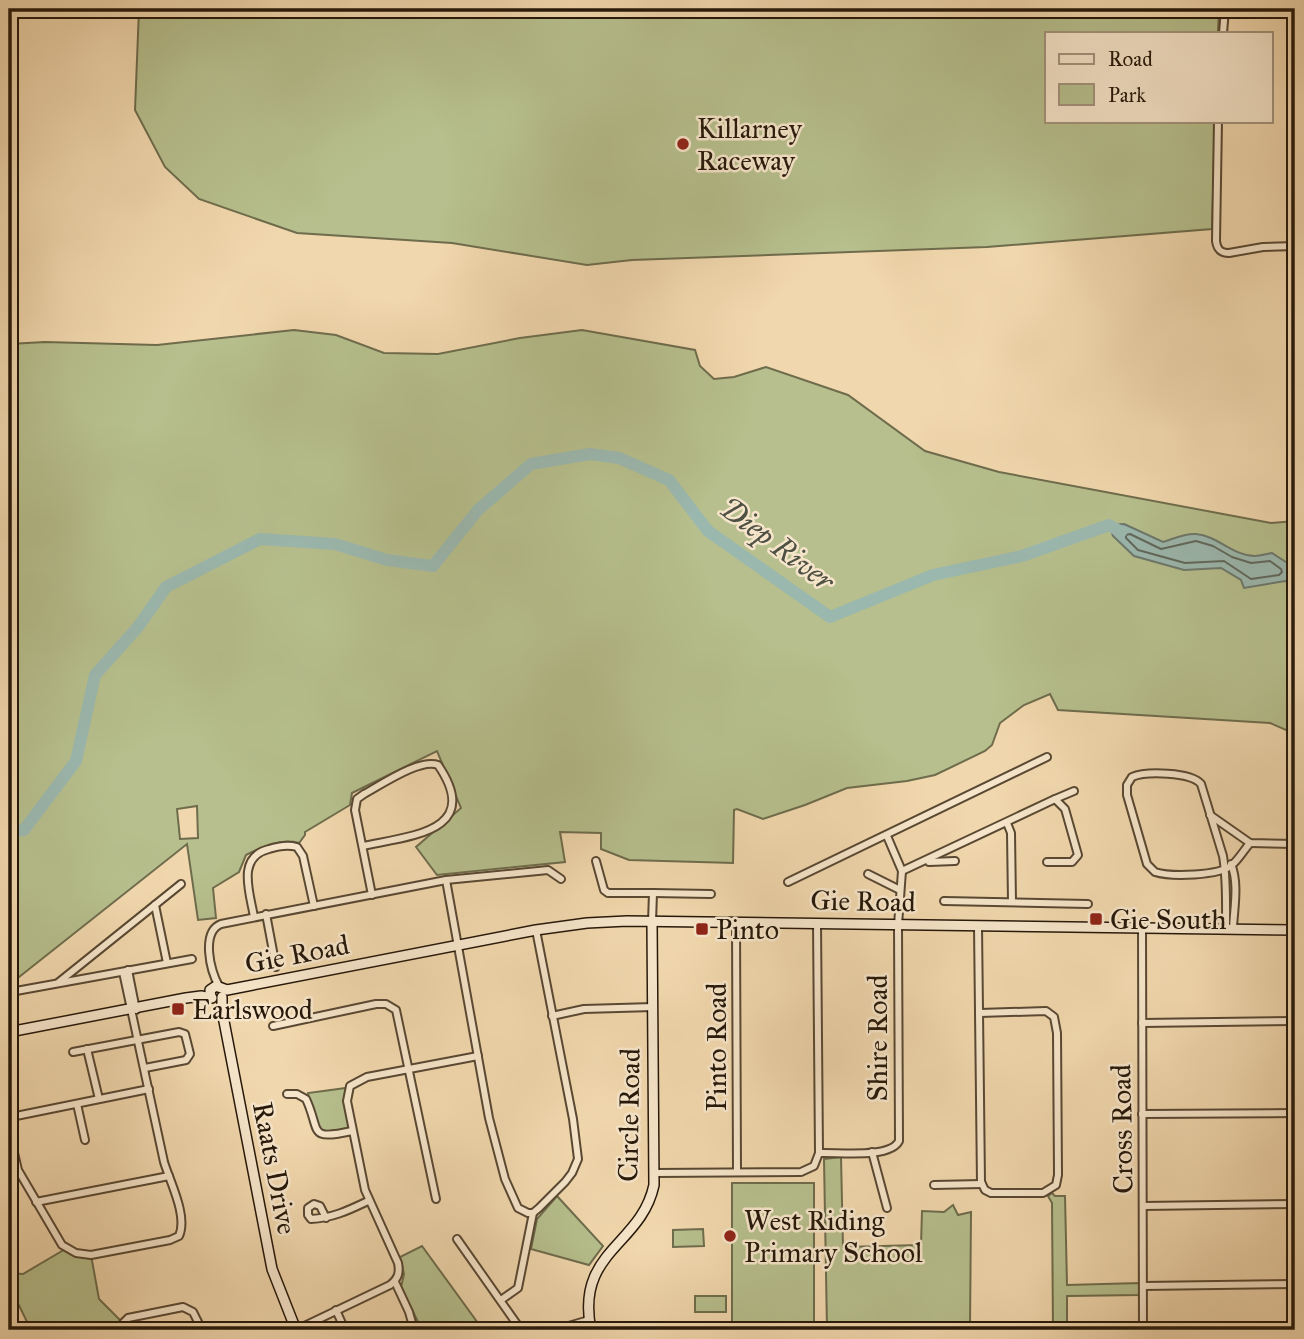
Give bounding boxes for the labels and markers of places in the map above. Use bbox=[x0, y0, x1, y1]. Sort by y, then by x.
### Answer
place label: Killarney Raceway bbox=[697, 111, 803, 178]
marker: Killarney Raceway bbox=[675, 136, 691, 152]
place label: Gie South bbox=[1110, 902, 1227, 937]
marker: Gie South bbox=[1088, 911, 1104, 927]
place label: Pinto bbox=[716, 912, 779, 947]
marker: Pinto bbox=[694, 921, 710, 937]
place label: Earlswood bbox=[192, 992, 313, 1027]
marker: Earlswood bbox=[170, 1001, 186, 1017]
place label: West Riding Primary School bbox=[744, 1203, 923, 1270]
marker: West Riding Primary School bbox=[722, 1228, 738, 1244]

